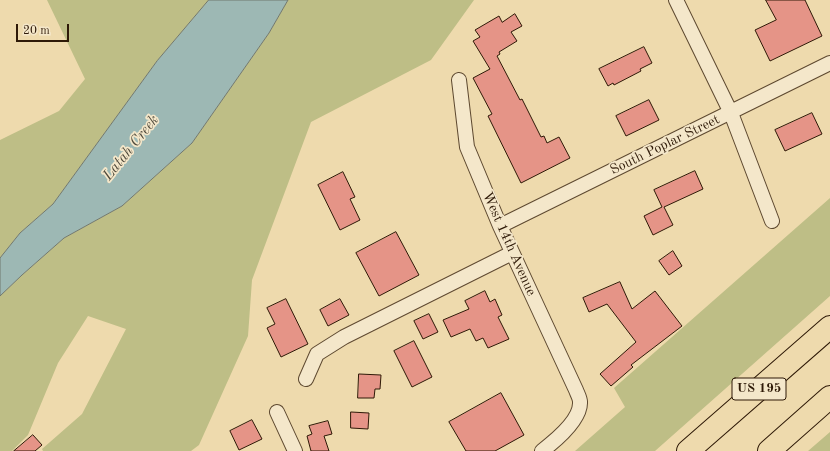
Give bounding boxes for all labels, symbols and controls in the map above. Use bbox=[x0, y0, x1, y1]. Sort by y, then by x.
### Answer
scale bar bbox=[18, 16, 71, 42]
text: 20 m bbox=[23, 25, 50, 37]
street label: South Poplar Street bbox=[607, 111, 723, 179]
water label: Latah Creek bbox=[99, 112, 163, 184]
street label: West 14th Avenue bbox=[479, 189, 539, 299]
road number: US 195 bbox=[732, 378, 786, 400]

